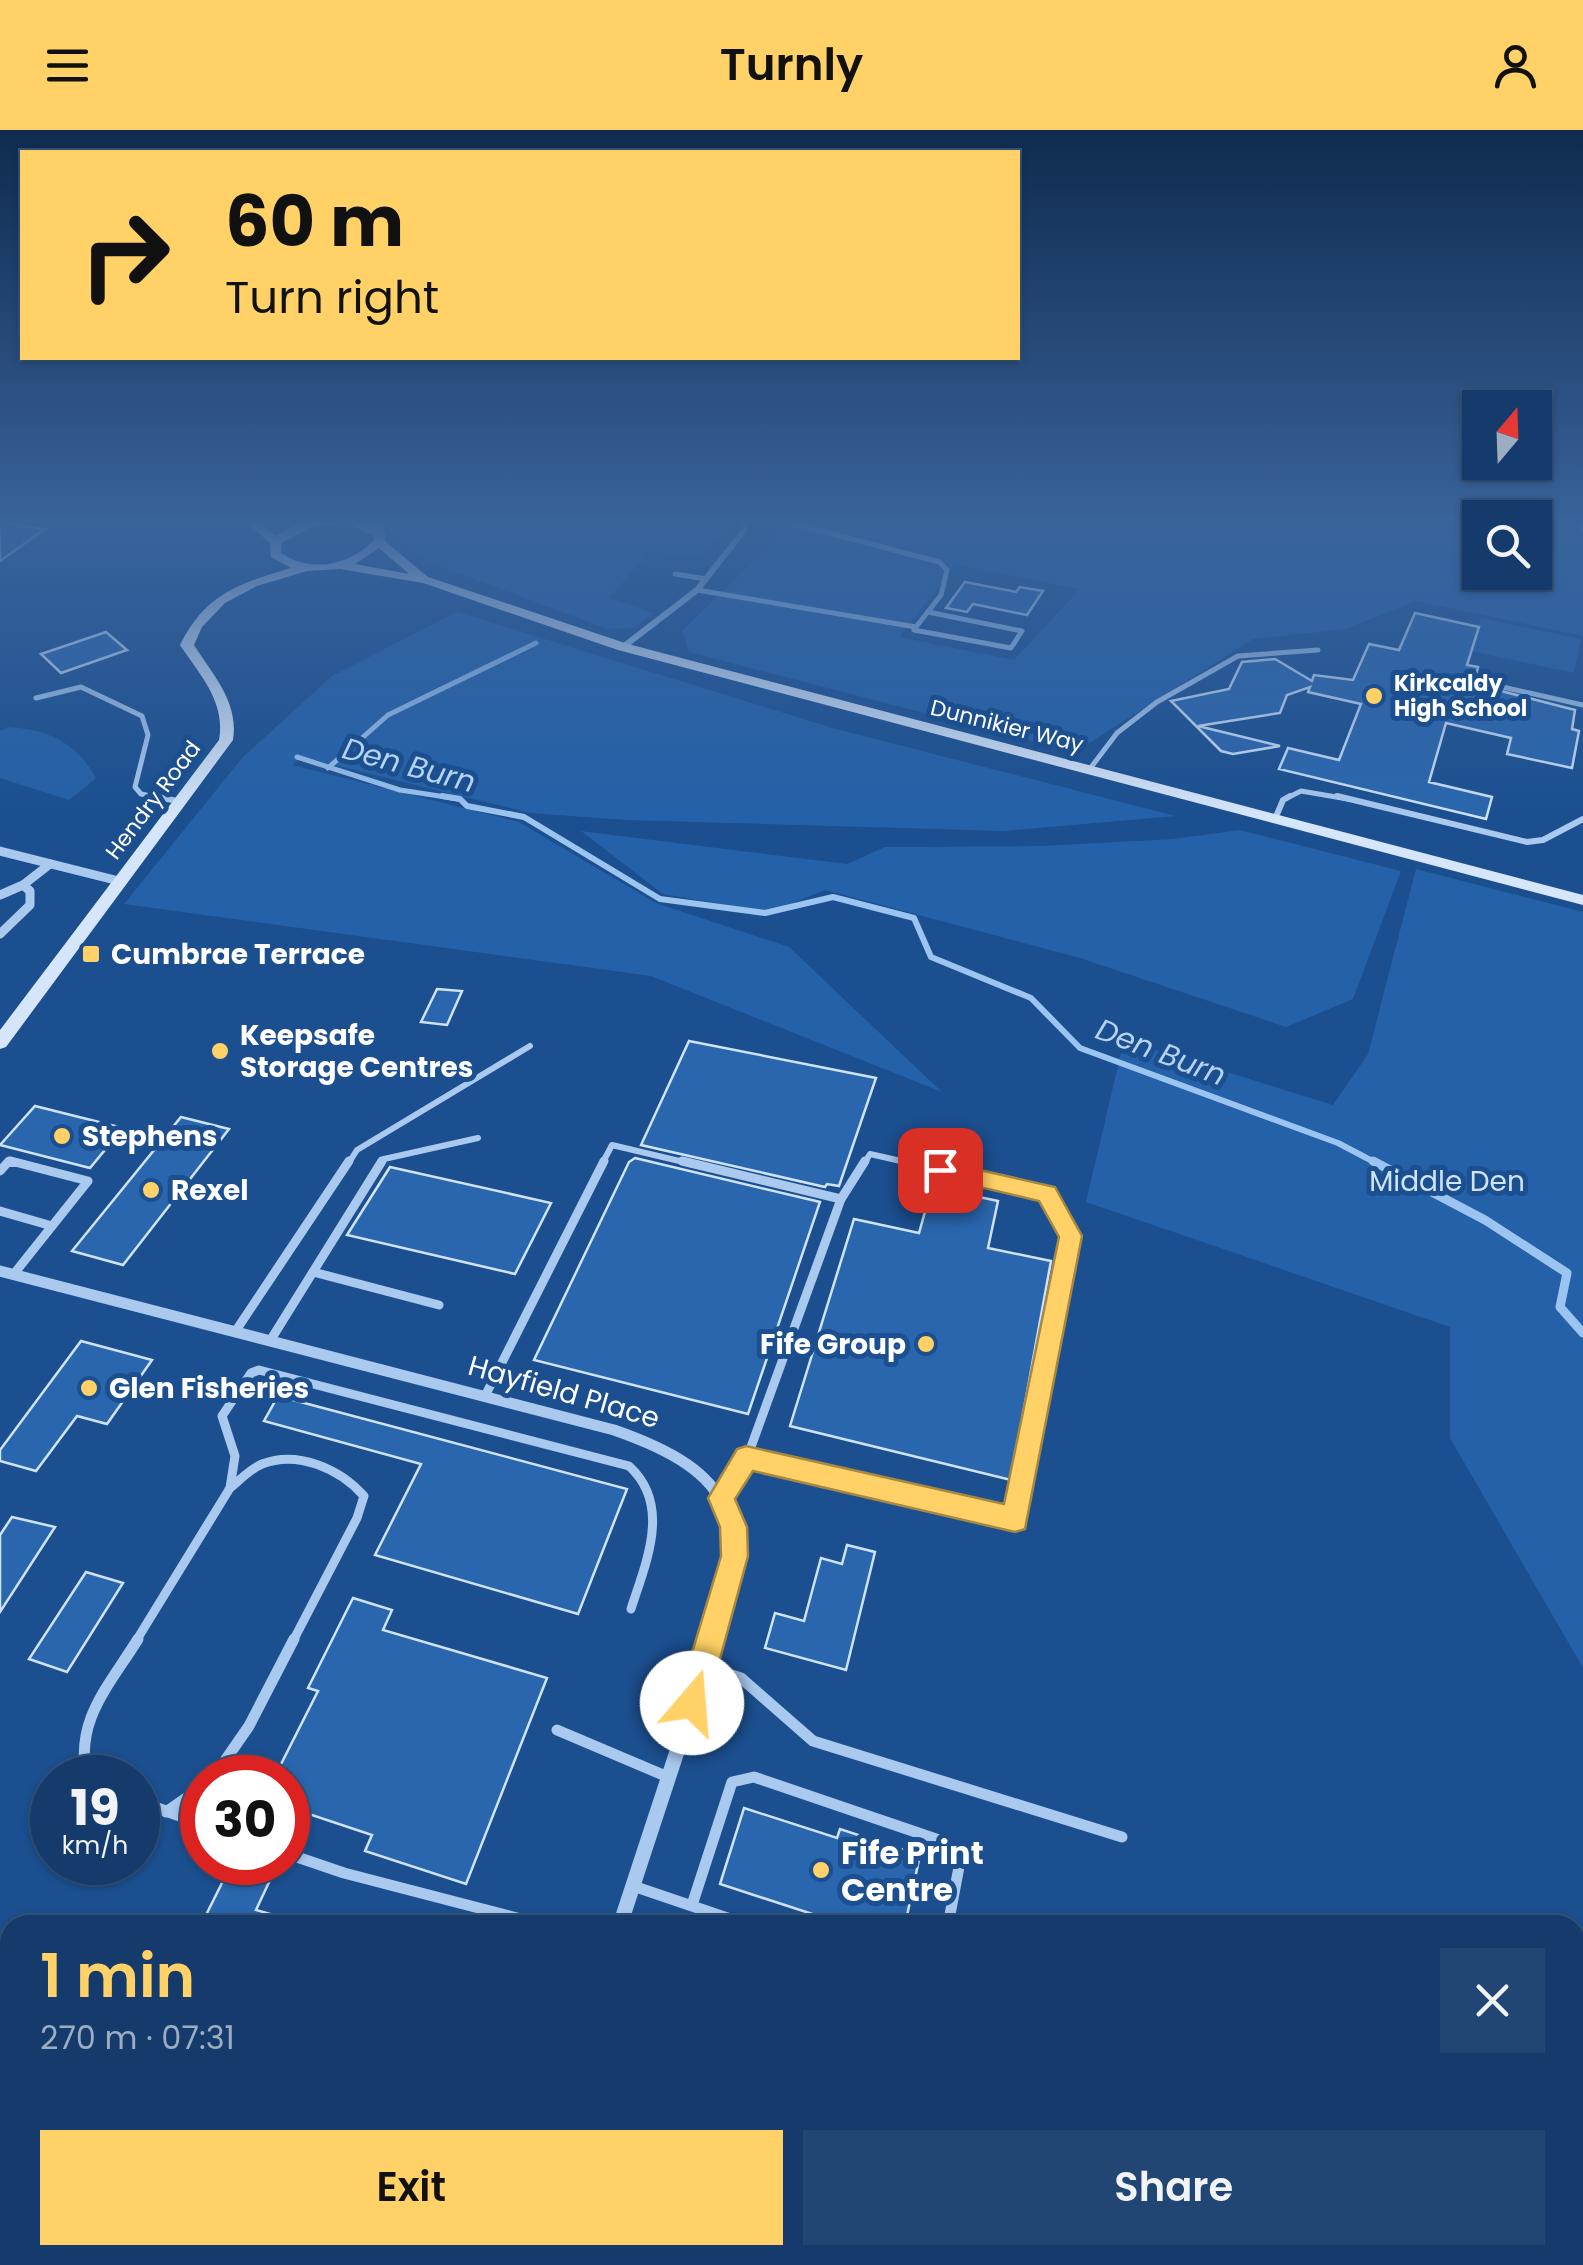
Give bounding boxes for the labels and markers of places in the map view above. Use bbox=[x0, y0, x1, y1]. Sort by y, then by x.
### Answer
place label: Kirkcaldy High School bbox=[1394, 668, 1527, 724]
marker: Kirkcaldy High School bbox=[1363, 685, 1385, 707]
place label: Cumbrae Terrace bbox=[111, 935, 365, 974]
marker: Cumbrae Terrace bbox=[80, 943, 102, 965]
place label: Keepsafe Storage Centres bbox=[240, 1016, 473, 1087]
marker: Keepsafe Storage Centres bbox=[209, 1040, 231, 1062]
place label: Stephens bbox=[82, 1117, 217, 1156]
marker: Stephens bbox=[51, 1125, 73, 1147]
pin bbox=[898, 1128, 983, 1213]
place label: Rexel bbox=[171, 1171, 248, 1210]
marker: Rexel bbox=[140, 1179, 162, 1201]
place label: Fife Group bbox=[760, 1325, 906, 1364]
marker: Fife Group bbox=[915, 1333, 937, 1355]
place label: Glen Fisheries bbox=[109, 1369, 309, 1408]
marker: Glen Fisheries bbox=[78, 1377, 100, 1399]
place label: Fife Print Centre bbox=[841, 1830, 984, 1912]
marker: Fife Print Centre bbox=[810, 1859, 832, 1881]

